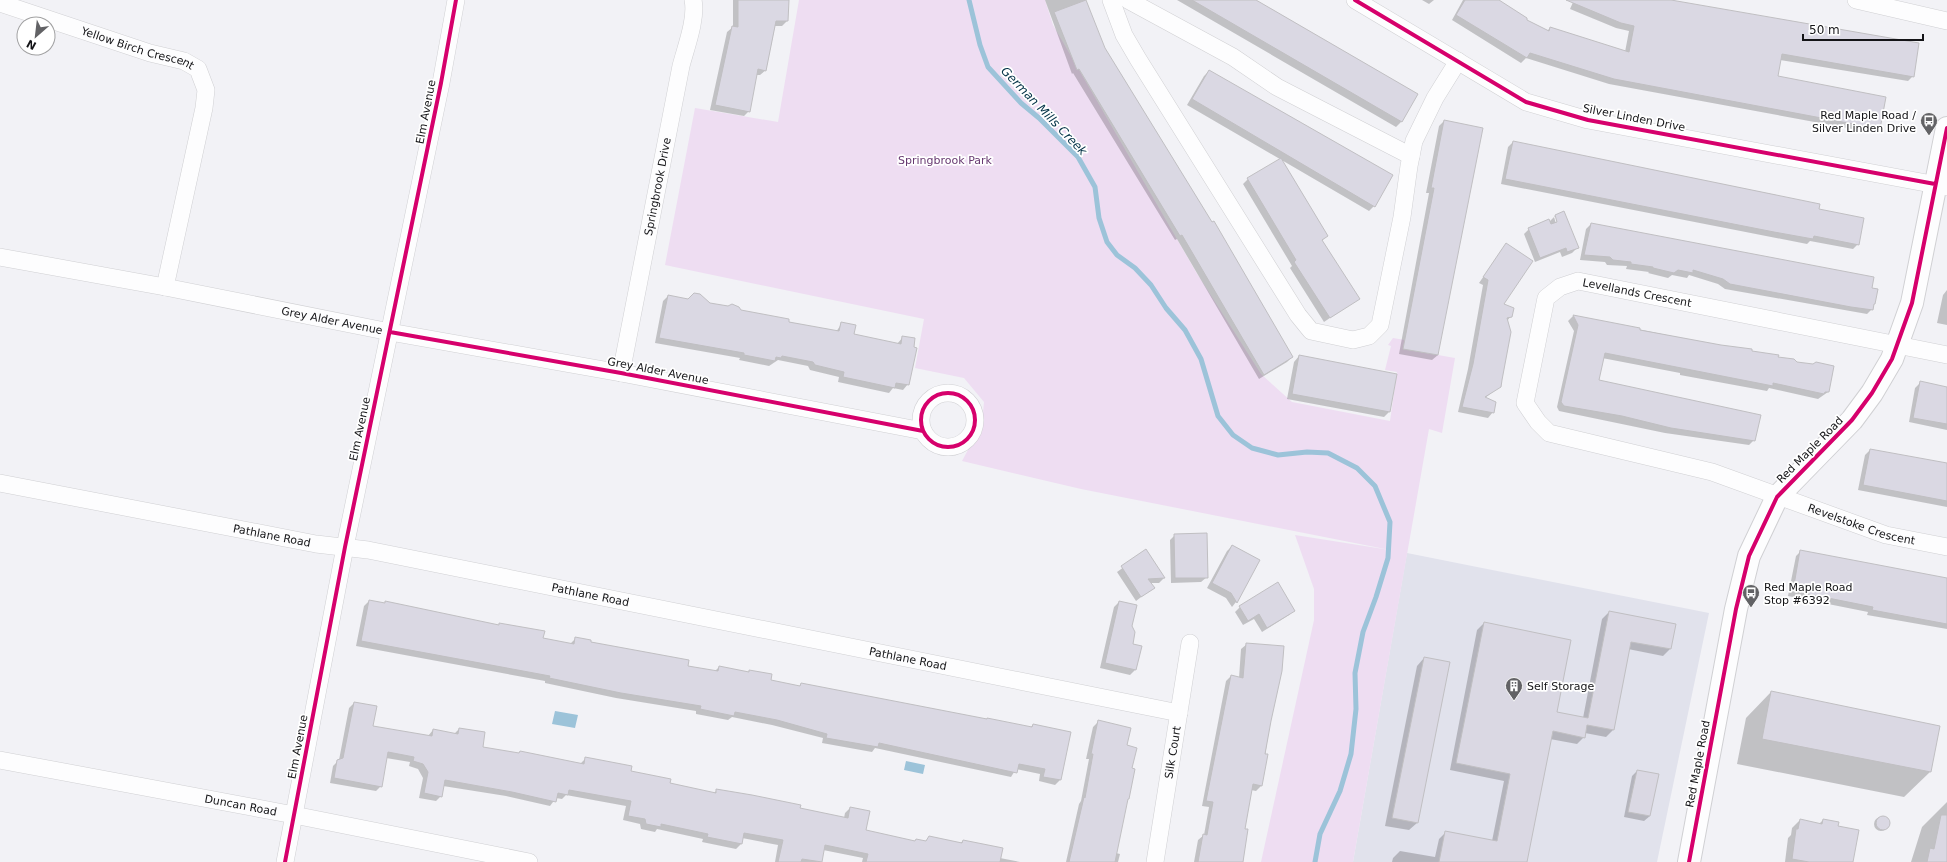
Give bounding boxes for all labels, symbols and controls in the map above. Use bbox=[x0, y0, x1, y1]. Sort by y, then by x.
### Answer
north arrow bbox=[16, 16, 56, 56]
scale bar bbox=[1803, 16, 1923, 42]
text: 50 m bbox=[1809, 23, 1840, 37]
street label: Yellow Birch Crescent bbox=[79, 24, 197, 72]
text: N bbox=[24, 36, 39, 52]
water label: German Mills Creek bbox=[998, 64, 1091, 159]
street label: Elm Avenue bbox=[413, 79, 439, 145]
street label: Silver Linden Drive bbox=[1582, 102, 1687, 134]
place label: Red Maple Road / Silver Linden Drive bbox=[1812, 109, 1916, 135]
bus stop icon: Red Maple Road / Silver Linden Drive bbox=[1919, 111, 1939, 136]
street label: Springbrook Drive bbox=[642, 136, 673, 237]
park label: Springbrook Park bbox=[898, 154, 993, 167]
street label: Levellands Crescent bbox=[1581, 276, 1693, 310]
street label: Grey Alder Avenue bbox=[280, 304, 384, 337]
street label: Grey Alder Avenue bbox=[606, 355, 710, 387]
street label: Elm Avenue bbox=[347, 396, 373, 462]
street label: Red Maple Road bbox=[1774, 414, 1846, 486]
street label: Revelstoke Crescent bbox=[1806, 501, 1917, 547]
street label: Pathlane Road bbox=[232, 522, 312, 549]
street label: Pathlane Road bbox=[550, 581, 630, 609]
place label: Red Maple Road Stop #6392 bbox=[1764, 581, 1853, 607]
bus stop icon: Red Maple Road Stop #6392 bbox=[1741, 583, 1761, 608]
street label: Pathlane Road bbox=[868, 644, 948, 673]
building icon: Self Storage bbox=[1504, 676, 1524, 701]
place label: Self Storage bbox=[1527, 680, 1594, 693]
street label: Elm Avenue bbox=[285, 714, 311, 780]
street label: Red Maple Road bbox=[1683, 719, 1713, 809]
street label: Silk Court bbox=[1162, 724, 1183, 780]
street label: Duncan Road bbox=[204, 792, 278, 818]

